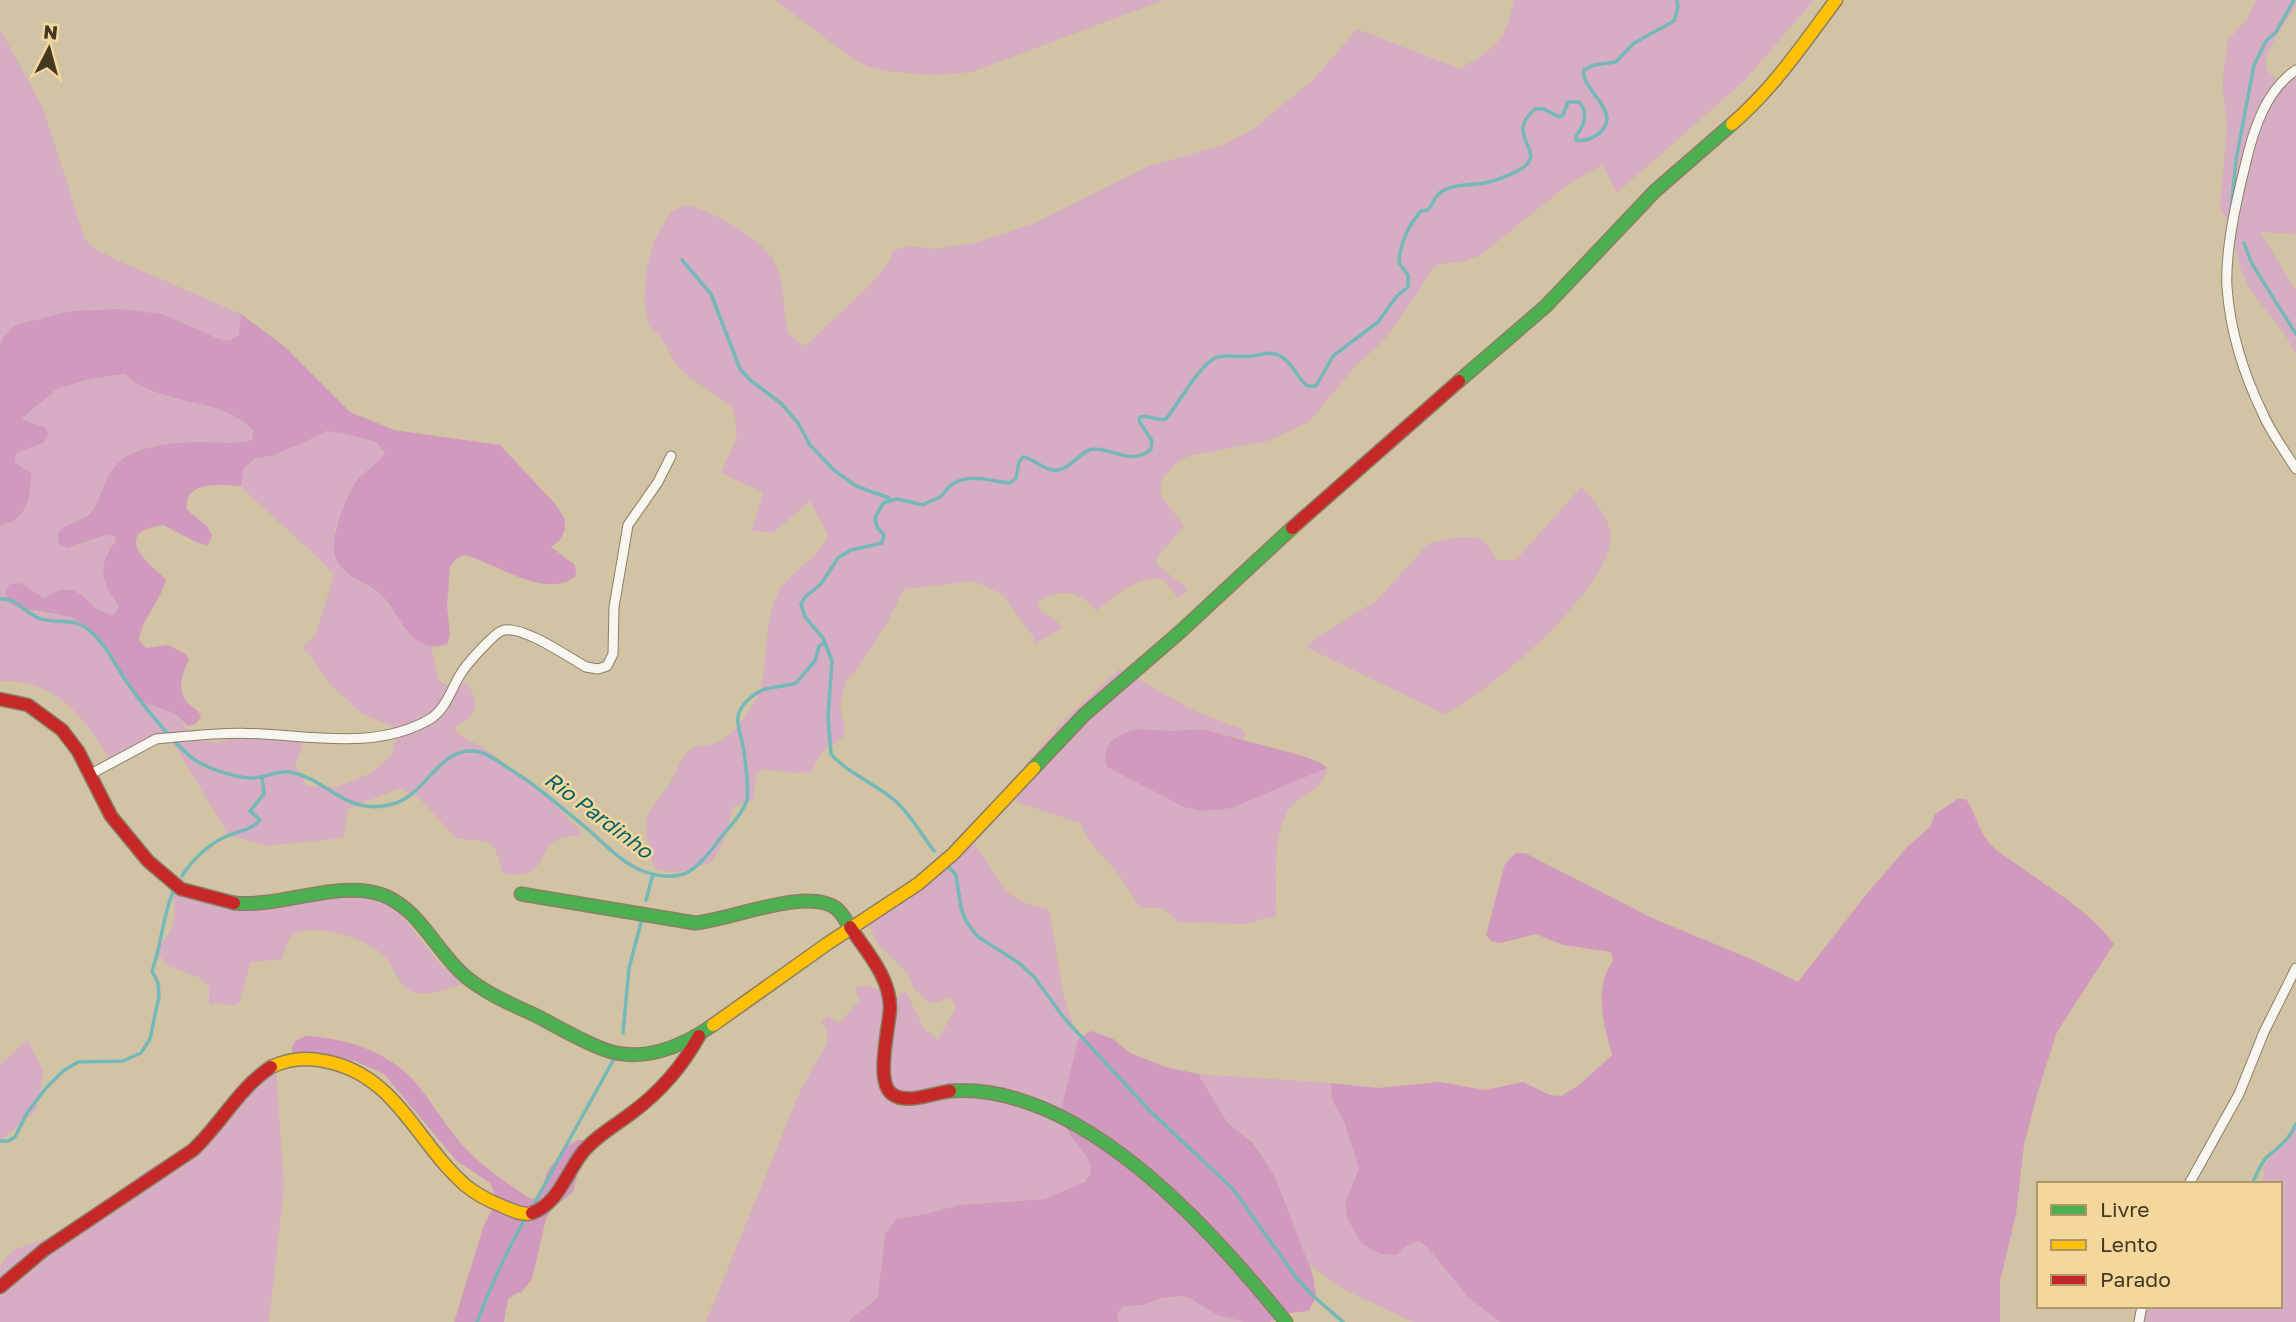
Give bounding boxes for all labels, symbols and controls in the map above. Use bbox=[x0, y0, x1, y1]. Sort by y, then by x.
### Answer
north arrow bbox=[14, 14, 84, 84]
text: N bbox=[42, 19, 59, 44]
water label: Rio Pardinho bbox=[540, 766, 659, 865]
legend bbox=[2037, 1182, 2282, 1308]
text: Livre bbox=[2100, 1196, 2150, 1222]
text: Lento bbox=[2100, 1231, 2158, 1257]
text: Parado bbox=[2100, 1266, 2171, 1292]

